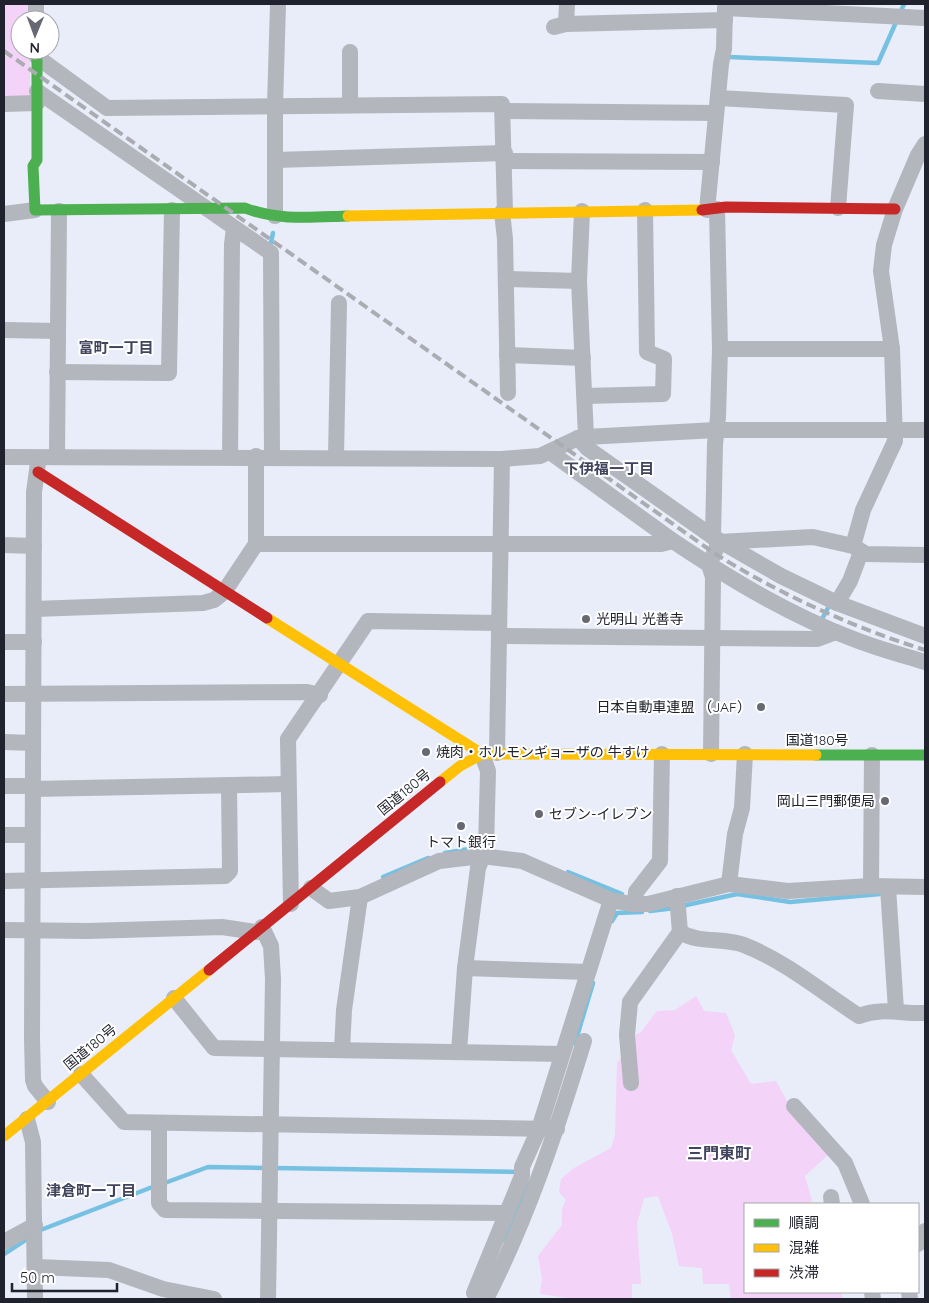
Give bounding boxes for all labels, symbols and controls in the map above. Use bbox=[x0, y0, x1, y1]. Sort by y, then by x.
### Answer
north arrow bbox=[10, 10, 60, 60]
text: N bbox=[29, 39, 40, 57]
district label: 富町一丁目 bbox=[78, 338, 154, 357]
district label: 下伊福一丁目 bbox=[564, 459, 654, 478]
place label: 光明山 光善寺 bbox=[596, 610, 684, 628]
marker: 光明山 光善寺 bbox=[580, 613, 592, 625]
place label: 日本自動車連盟 （JAF） bbox=[596, 698, 751, 716]
marker: 日本自動車連盟 （JAF） bbox=[755, 701, 767, 713]
street label: 国道180号 bbox=[785, 731, 849, 749]
place label: 焼肉・ホルモンギョーザの 牛すけ bbox=[436, 743, 650, 761]
marker: 焼肉・ホルモンギョーザの 牛すけ bbox=[420, 746, 432, 758]
street label: 国道180号 bbox=[374, 765, 434, 819]
place label: 岡山三門郵便局 bbox=[777, 792, 875, 810]
marker: 岡山三門郵便局 bbox=[879, 795, 891, 807]
place label: セブン-イレブン bbox=[549, 805, 652, 823]
marker: セブン-イレブン bbox=[533, 808, 545, 820]
marker: トマト銀行 bbox=[455, 820, 467, 832]
place label: トマト銀行 bbox=[426, 833, 496, 851]
street label: 国道180号 bbox=[60, 1020, 120, 1074]
district label: 三門東町 bbox=[687, 1143, 751, 1163]
district label: 津倉町一丁目 bbox=[46, 1181, 136, 1200]
legend bbox=[744, 1203, 919, 1293]
text: 順調 bbox=[789, 1213, 819, 1232]
text: 混雑 bbox=[789, 1238, 819, 1257]
scale bar bbox=[12, 1260, 118, 1292]
text: 渋滞 bbox=[789, 1263, 819, 1282]
text: 50 m bbox=[20, 1268, 55, 1287]

